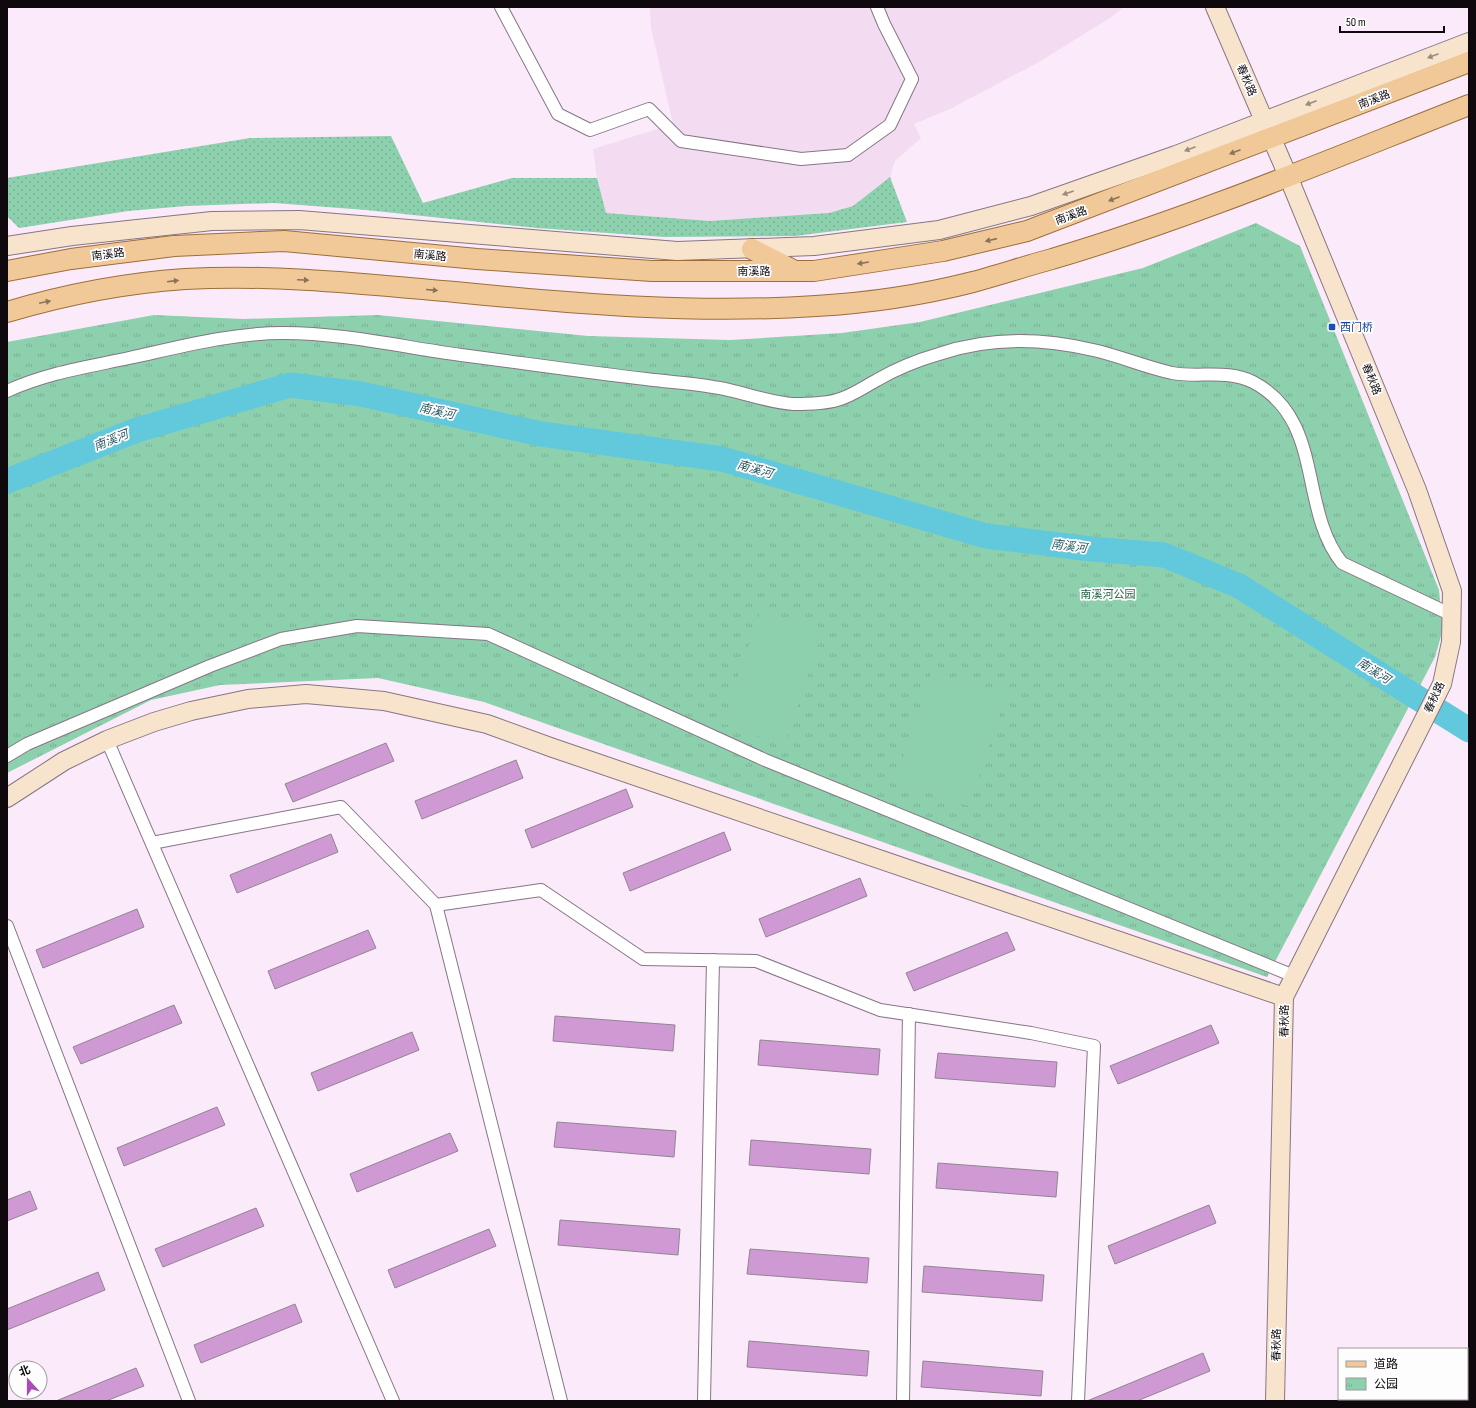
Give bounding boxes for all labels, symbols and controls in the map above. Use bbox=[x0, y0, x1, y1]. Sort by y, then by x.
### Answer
scale bar bbox=[1340, 8, 1444, 34]
text: 50 m bbox=[1346, 15, 1366, 30]
one-way arrow bbox=[1426, 53, 1438, 59]
street label: 春秋路 bbox=[1234, 62, 1259, 98]
street label: 南溪路 bbox=[1356, 87, 1392, 111]
one-way arrow bbox=[1305, 100, 1317, 106]
one-way arrow bbox=[1184, 147, 1196, 153]
one-way arrow bbox=[1229, 150, 1241, 156]
one-way arrow bbox=[1061, 190, 1073, 196]
one-way arrow bbox=[1108, 197, 1120, 203]
street label: 南溪路 bbox=[1053, 204, 1089, 227]
one-way arrow bbox=[985, 237, 997, 243]
street label: 南溪路 bbox=[91, 246, 125, 263]
street label: 南溪路 bbox=[413, 248, 447, 263]
one-way arrow bbox=[857, 260, 869, 266]
street label: 南溪路 bbox=[738, 265, 771, 278]
one-way arrow bbox=[167, 277, 179, 284]
one-way arrow bbox=[297, 277, 310, 283]
one-way arrow bbox=[426, 287, 438, 294]
one-way arrow bbox=[39, 298, 51, 304]
place label: 西门桥 bbox=[1340, 321, 1373, 334]
marker: 西门桥 bbox=[1327, 322, 1337, 332]
street label: 春秋路 bbox=[1359, 361, 1384, 397]
water label: 南溪河 bbox=[418, 400, 458, 423]
water label: 南溪河 bbox=[92, 426, 133, 454]
water label: 南溪河 bbox=[735, 457, 776, 482]
water label: 南溪河 bbox=[1050, 537, 1090, 556]
park label: 南溪河公园 bbox=[1081, 588, 1136, 601]
water label: 南溪河 bbox=[1354, 656, 1395, 688]
street label: 春秋路 bbox=[1422, 680, 1447, 715]
street label: 春秋路 bbox=[1278, 1004, 1291, 1038]
street label: 春秋路 bbox=[1270, 1328, 1283, 1362]
legend bbox=[1338, 1348, 1468, 1400]
text: 道路 bbox=[1374, 1357, 1398, 1372]
north arrow bbox=[8, 1360, 48, 1400]
text: 北 bbox=[17, 1363, 32, 1379]
text: 公园 bbox=[1374, 1377, 1398, 1392]

